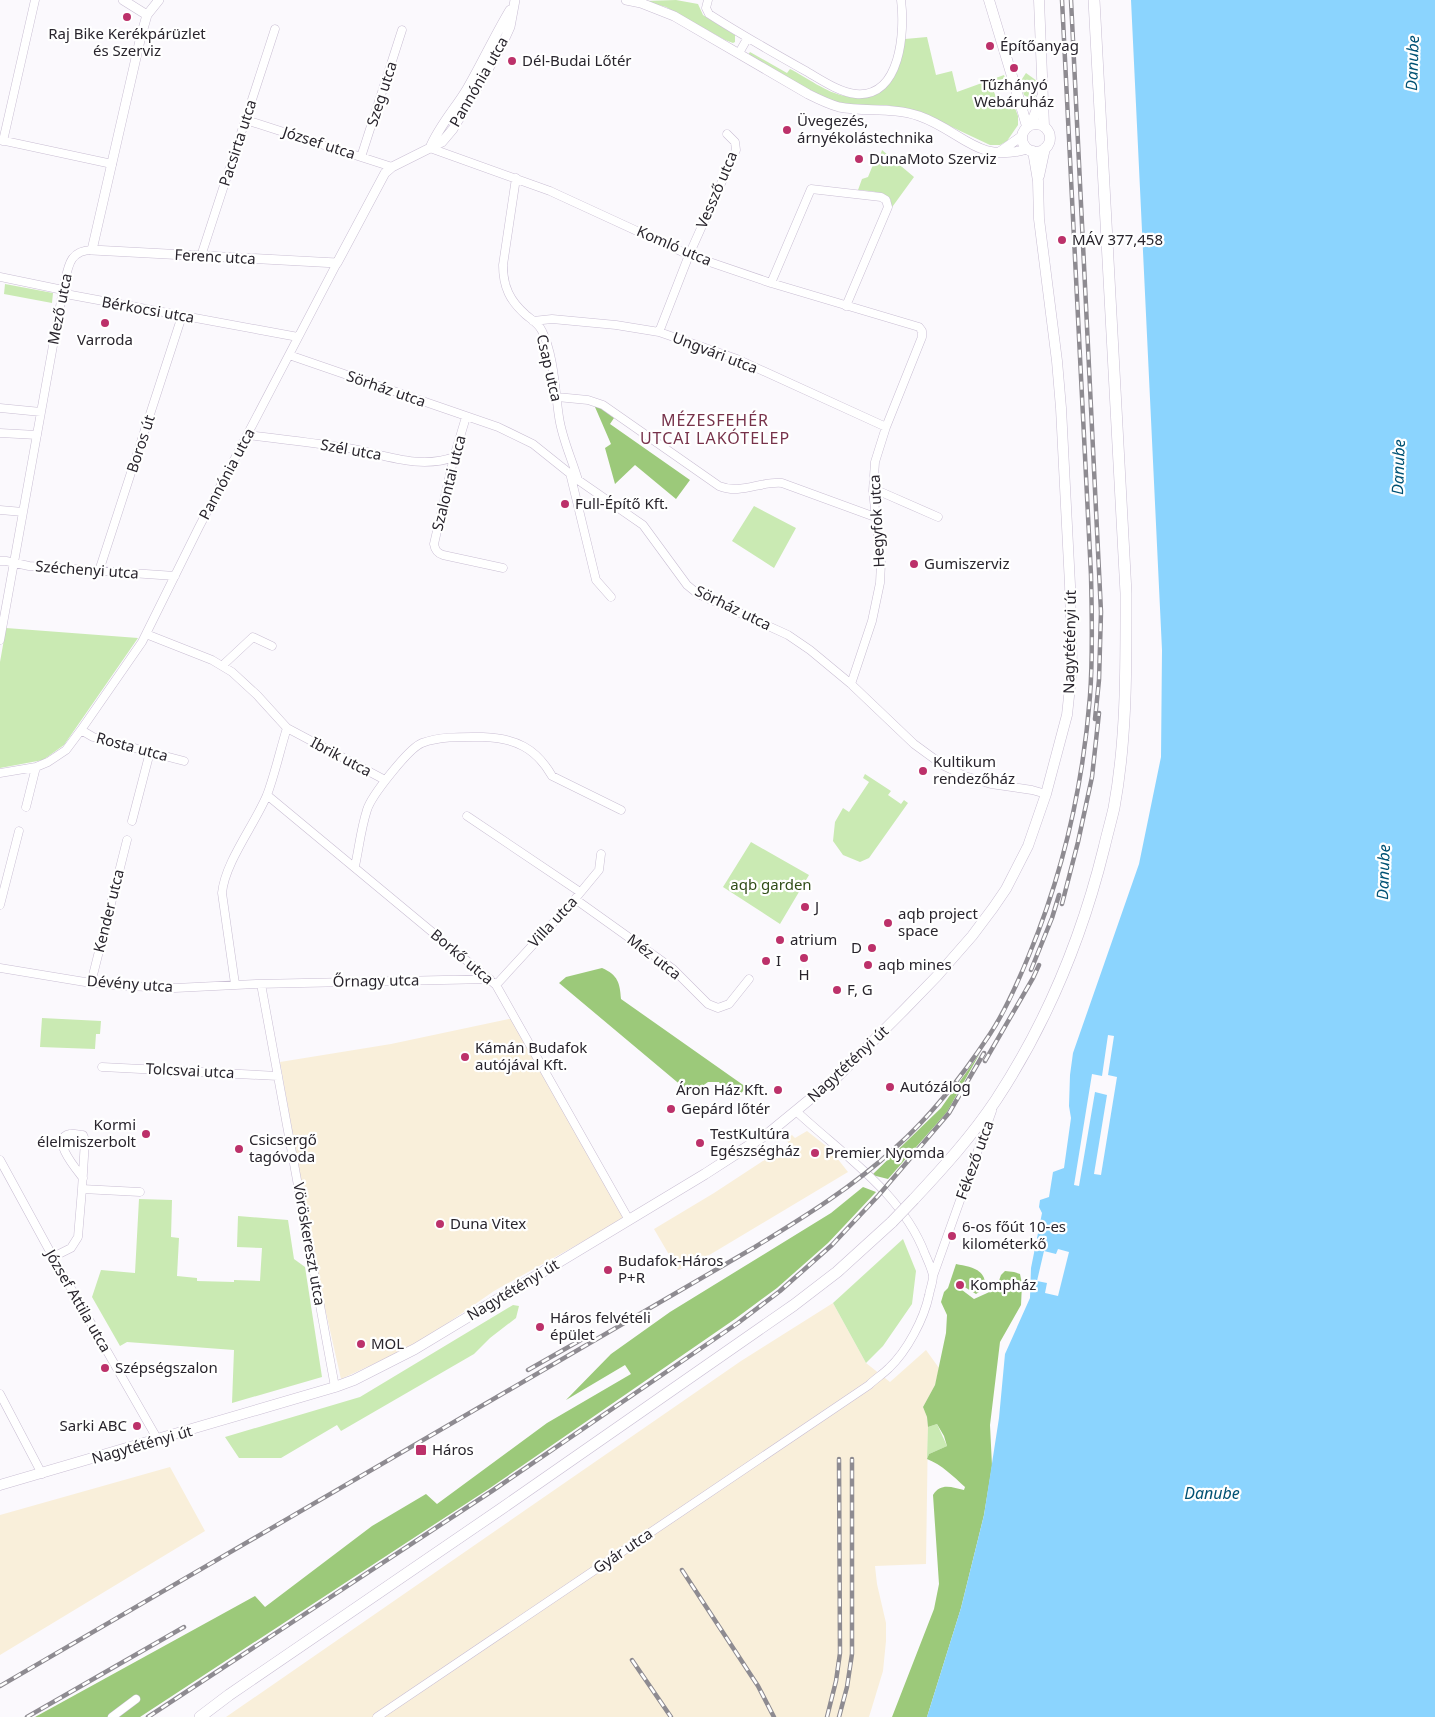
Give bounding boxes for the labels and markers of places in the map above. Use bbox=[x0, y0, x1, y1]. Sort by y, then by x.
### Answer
marker: Raj Bike Kerékpárüzlet és Szerviz bbox=[121, 11, 133, 23]
place label: Raj Bike Kerékpárüzlet és Szerviz bbox=[48, 23, 206, 60]
place label: Építőanyag bbox=[1000, 35, 1079, 55]
marker: Építőanyag bbox=[984, 40, 996, 52]
place label: Dél-Budai Lőtér bbox=[522, 50, 632, 70]
marker: Dél-Budai Lőtér bbox=[506, 55, 518, 67]
marker: Tűzhányó Webáruház bbox=[1008, 62, 1020, 74]
place label: Tűzhányó Webáruház bbox=[974, 74, 1054, 111]
place label: Üvegezés, árnyékolástechnika bbox=[797, 110, 933, 147]
marker: Üvegezés, árnyékolástechnika bbox=[781, 124, 793, 136]
place label: DunaMoto Szerviz bbox=[869, 148, 996, 168]
marker: DunaMoto Szerviz bbox=[853, 153, 865, 165]
place label: MÁV 377,458 bbox=[1072, 229, 1163, 249]
marker: MÁV 377,458 bbox=[1056, 234, 1068, 246]
marker: Varroda bbox=[99, 317, 111, 329]
place label: Varroda bbox=[77, 329, 133, 349]
place label: Full-Építő Kft. bbox=[575, 493, 668, 513]
marker: Full-Építő Kft. bbox=[559, 498, 571, 510]
place label: Gumiszerviz bbox=[924, 553, 1010, 573]
marker: Gumiszerviz bbox=[908, 558, 920, 570]
place label: Kultikum rendezőház bbox=[933, 751, 1015, 788]
marker: Kultikum rendezőház bbox=[917, 765, 929, 777]
place label: J bbox=[813, 896, 819, 916]
marker: J bbox=[799, 901, 811, 913]
place label: aqb project space bbox=[898, 903, 978, 940]
marker: aqb project space bbox=[882, 917, 894, 929]
place label: atrium bbox=[790, 929, 837, 949]
marker: atrium bbox=[774, 934, 786, 946]
place label: D bbox=[851, 937, 862, 957]
marker: D bbox=[866, 942, 878, 954]
place label: I bbox=[776, 950, 781, 970]
marker: H bbox=[798, 952, 810, 964]
place label: aqb mines bbox=[878, 954, 952, 974]
marker: I bbox=[760, 955, 772, 967]
marker: aqb mines bbox=[862, 959, 874, 971]
place label: H bbox=[798, 964, 810, 984]
place label: F, G bbox=[847, 979, 873, 999]
marker: F, G bbox=[831, 984, 843, 996]
place label: Kámán Budafok autójával Kft. bbox=[475, 1037, 587, 1074]
marker: Kámán Budafok autójával Kft. bbox=[459, 1051, 471, 1063]
place label: Autózálog bbox=[900, 1076, 971, 1096]
place label: Áron Ház Kft. bbox=[676, 1079, 768, 1099]
marker: Autózálog bbox=[884, 1081, 896, 1093]
marker: Áron Ház Kft. bbox=[772, 1084, 784, 1096]
place label: Gepárd lőtér bbox=[681, 1098, 770, 1118]
marker: Gepárd lőtér bbox=[665, 1103, 677, 1115]
place label: Kormi élelmiszerbolt bbox=[37, 1114, 137, 1151]
place label: TestKultúra Egészségház bbox=[710, 1123, 800, 1160]
marker: Kormi élelmiszerbolt bbox=[140, 1128, 152, 1140]
place label: Csicsergő tagóvoda bbox=[249, 1129, 317, 1166]
marker: TestKultúra Egészségház bbox=[694, 1137, 706, 1149]
place label: Premier Nyomda bbox=[825, 1142, 945, 1162]
marker: Csicsergő tagóvoda bbox=[233, 1143, 245, 1155]
marker: Premier Nyomda bbox=[809, 1147, 821, 1159]
place label: Duna Vitex bbox=[450, 1213, 526, 1233]
place label: 6-os főút 10-es kilométerkő bbox=[962, 1216, 1066, 1253]
marker: Duna Vitex bbox=[434, 1218, 446, 1230]
marker: 6-os főút 10-es kilométerkő bbox=[946, 1230, 958, 1242]
place label: Budafok-Háros P+R bbox=[618, 1250, 723, 1287]
marker: Budafok-Háros P+R bbox=[602, 1264, 614, 1276]
place label: Kompház bbox=[970, 1274, 1036, 1294]
marker: Kompház bbox=[954, 1279, 966, 1291]
place label: Háros felvételi épület bbox=[550, 1307, 651, 1344]
marker: Háros felvételi épület bbox=[534, 1321, 546, 1333]
place label: MOL bbox=[371, 1333, 404, 1353]
marker: MOL bbox=[355, 1338, 367, 1350]
place label: Szépségszalon bbox=[115, 1357, 218, 1377]
marker: Szépségszalon bbox=[99, 1362, 111, 1374]
place label: Sarki ABC bbox=[60, 1415, 128, 1435]
marker: Sarki ABC bbox=[131, 1420, 143, 1432]
place label: Háros bbox=[432, 1439, 474, 1459]
marker: Háros bbox=[414, 1443, 428, 1457]

